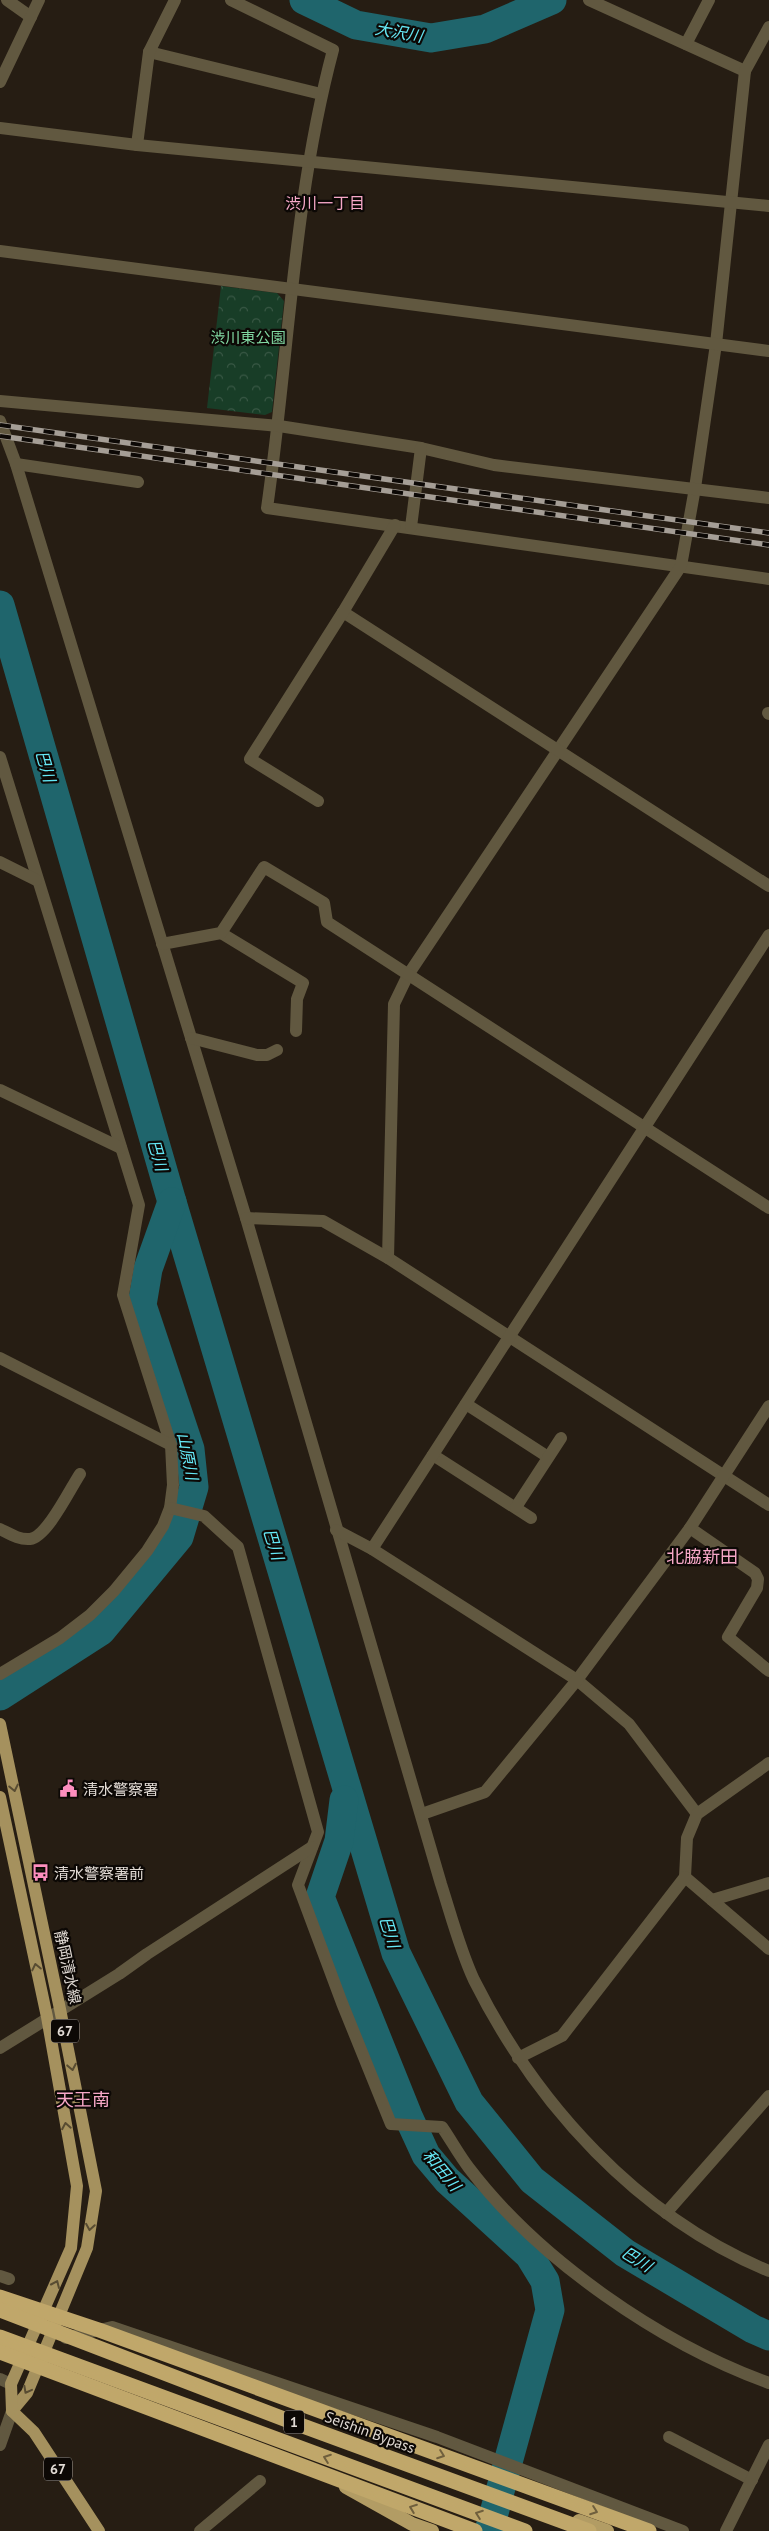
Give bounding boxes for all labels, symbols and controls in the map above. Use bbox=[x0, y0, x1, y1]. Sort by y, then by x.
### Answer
water label: 大沢川 bbox=[374, 18, 426, 46]
district label: 渋川一丁目 bbox=[285, 193, 365, 213]
park label: 渋川東公園 bbox=[210, 328, 286, 347]
water label: 巴川 bbox=[32, 748, 61, 786]
water label: 巴川 bbox=[144, 1137, 173, 1175]
water label: 山原川 bbox=[174, 1431, 203, 1483]
water label: 巴川 bbox=[260, 1526, 289, 1564]
district label: 北脇新田 bbox=[666, 1545, 738, 1568]
public building icon: 清水警察署 bbox=[59, 1779, 79, 1799]
place label: 清水警察署 bbox=[83, 1780, 158, 1799]
one-way arrow bbox=[8, 1784, 19, 1793]
bus stop icon: 清水警察署前 bbox=[30, 1863, 50, 1883]
place label: 清水警察署前 bbox=[54, 1864, 144, 1883]
water label: 巴川 bbox=[376, 1914, 405, 1952]
street label: 静岡清水線 bbox=[51, 1928, 85, 2006]
one-way arrow bbox=[31, 1962, 42, 1971]
road number: 67 bbox=[51, 2020, 79, 2042]
one-way arrow bbox=[66, 2063, 77, 2072]
district label: 天王南 bbox=[56, 2088, 110, 2111]
one-way arrow bbox=[62, 2122, 72, 2131]
water label: 和田川 bbox=[419, 2145, 466, 2196]
one-way arrow bbox=[85, 2223, 96, 2231]
water label: 巴川 bbox=[618, 2242, 658, 2277]
one-way arrow bbox=[49, 2280, 60, 2289]
one-way arrow bbox=[23, 2385, 33, 2394]
street label: Seishin Bypass bbox=[322, 2407, 418, 2457]
road number: 1 bbox=[284, 2410, 304, 2434]
one-way arrow bbox=[437, 2449, 445, 2459]
one-way arrow bbox=[323, 2454, 332, 2464]
road number: 67 bbox=[44, 2458, 72, 2480]
one-way arrow bbox=[409, 2504, 418, 2514]
one-way arrow bbox=[589, 2505, 598, 2515]
one-way arrow bbox=[476, 2510, 484, 2520]

